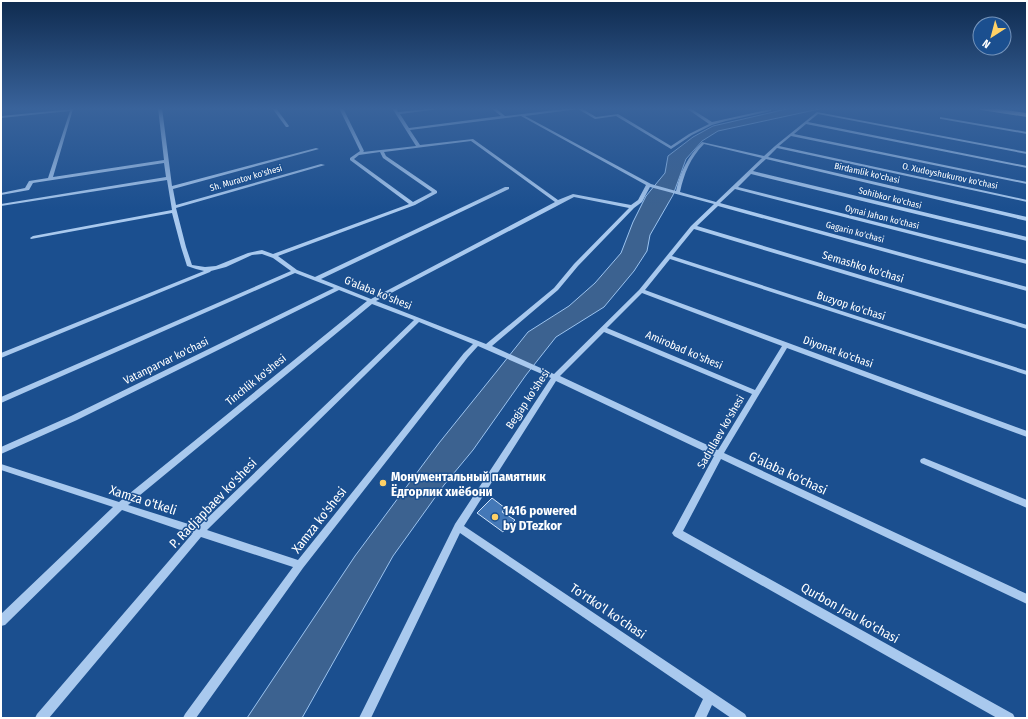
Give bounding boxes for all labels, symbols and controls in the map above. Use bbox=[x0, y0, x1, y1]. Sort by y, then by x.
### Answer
north arrow bbox=[972, 16, 1012, 56]
text: N bbox=[980, 36, 993, 51]
street label: Birdamlik ko'chasi bbox=[833, 161, 901, 185]
street label: O. Xudoyshukurov ko'chasi bbox=[901, 161, 999, 191]
street label: Sh. Muratov ko'shesi bbox=[209, 163, 283, 193]
street label: Sohibkor ko'chasi bbox=[857, 185, 923, 211]
street label: Oynai Jahon ko'chasi bbox=[844, 203, 920, 231]
street label: Gagarin ko'chasi bbox=[825, 219, 885, 245]
street label: Semashko ko'chasi bbox=[821, 248, 906, 286]
street label: G'alaba ko'shesi bbox=[342, 274, 414, 313]
street label: Buzyop ko'chasi bbox=[815, 289, 887, 323]
street label: Amirobad ko'shesi bbox=[644, 328, 725, 372]
street label: Diyonat ko'chasi bbox=[801, 333, 875, 371]
street label: Vatanparvar ko'chasi bbox=[121, 335, 211, 387]
street label: Tinchlik ko'shesi bbox=[223, 352, 289, 408]
street label: Begjap ko'shesi bbox=[503, 366, 553, 431]
street label: Sadullaev ko'shesi bbox=[695, 393, 747, 471]
street label: G'alaba ko'chasi bbox=[746, 448, 830, 498]
street label: P. Radjapbaev ko'shesi bbox=[166, 455, 260, 551]
place label: Монументальный памятник Ёдгорлик хиёбони bbox=[391, 469, 546, 499]
marker: Монументальный памятник Ёдгорлик хиёбони bbox=[378, 478, 388, 488]
street label: Xamza o'tkeli bbox=[107, 482, 179, 518]
street label: Xamza ko'shesi bbox=[289, 484, 349, 556]
place label: 1416 powered by DTezkor bbox=[503, 503, 577, 533]
marker: 1416 powered by DTezkor bbox=[490, 512, 500, 522]
street label: To'rtko'l ko'chasi bbox=[567, 580, 649, 642]
street label: Qurbon Jrau ko'chasi bbox=[798, 580, 902, 646]

